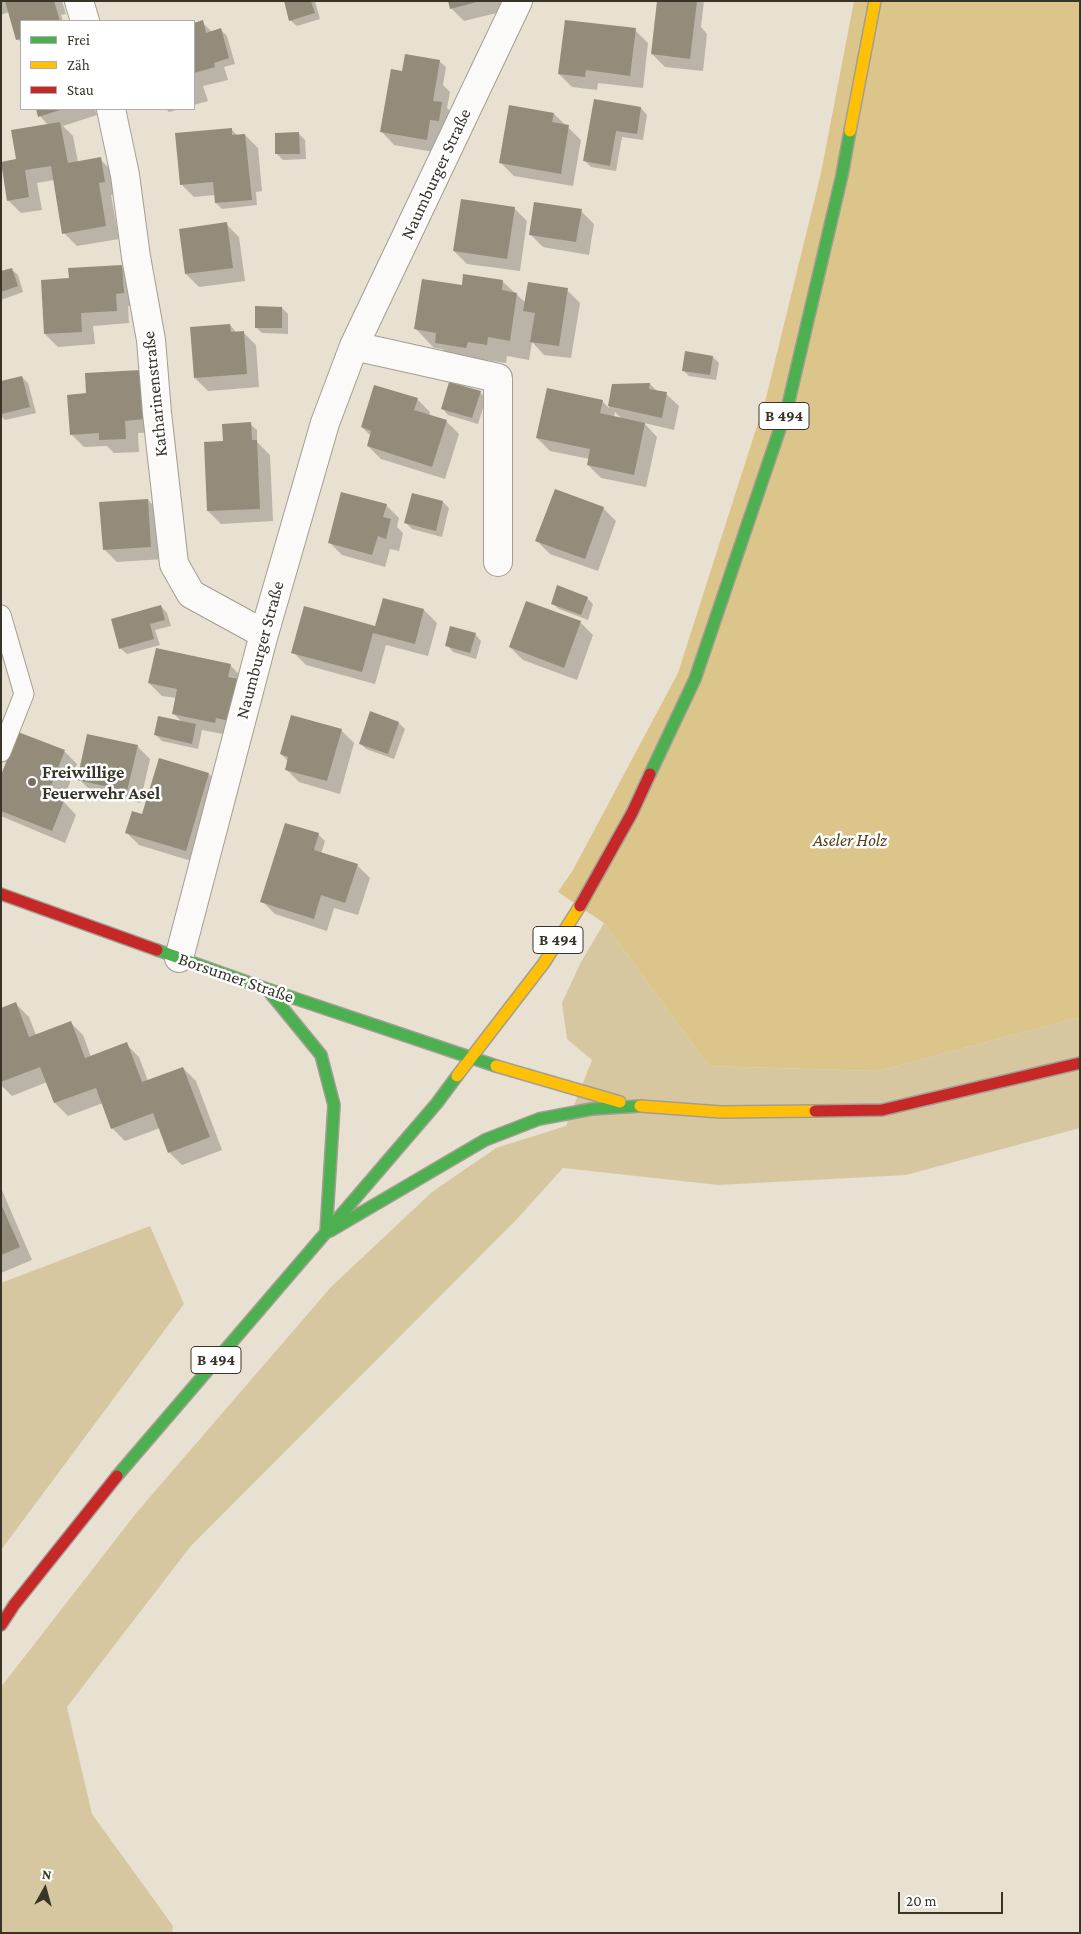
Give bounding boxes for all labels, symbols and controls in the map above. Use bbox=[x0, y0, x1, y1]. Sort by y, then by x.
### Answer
legend bbox=[20, 20, 195, 110]
text: Frei bbox=[67, 32, 90, 48]
text: Zäh bbox=[67, 57, 90, 73]
text: Stau bbox=[67, 82, 94, 98]
street label: Naumburger Straße bbox=[396, 105, 476, 243]
street label: Katharinenstraße bbox=[138, 330, 172, 458]
road number: B 494 bbox=[759, 402, 809, 430]
street label: Naumburger Straße bbox=[231, 579, 289, 721]
place label: Freiwillige Feuerwehr Asel bbox=[42, 761, 160, 804]
marker: Freiwillige Feuerwehr Asel bbox=[26, 776, 38, 788]
park label: Aseler Holz bbox=[813, 829, 887, 851]
road number: B 494 bbox=[533, 926, 583, 954]
street label: Borsumer Straße bbox=[176, 948, 296, 1008]
road number: B 494 bbox=[191, 1346, 241, 1374]
north arrow bbox=[20, 1864, 70, 1914]
text: N bbox=[41, 1866, 53, 1883]
scale bar bbox=[901, 1882, 1006, 1914]
text: 20 m bbox=[906, 1893, 937, 1909]

